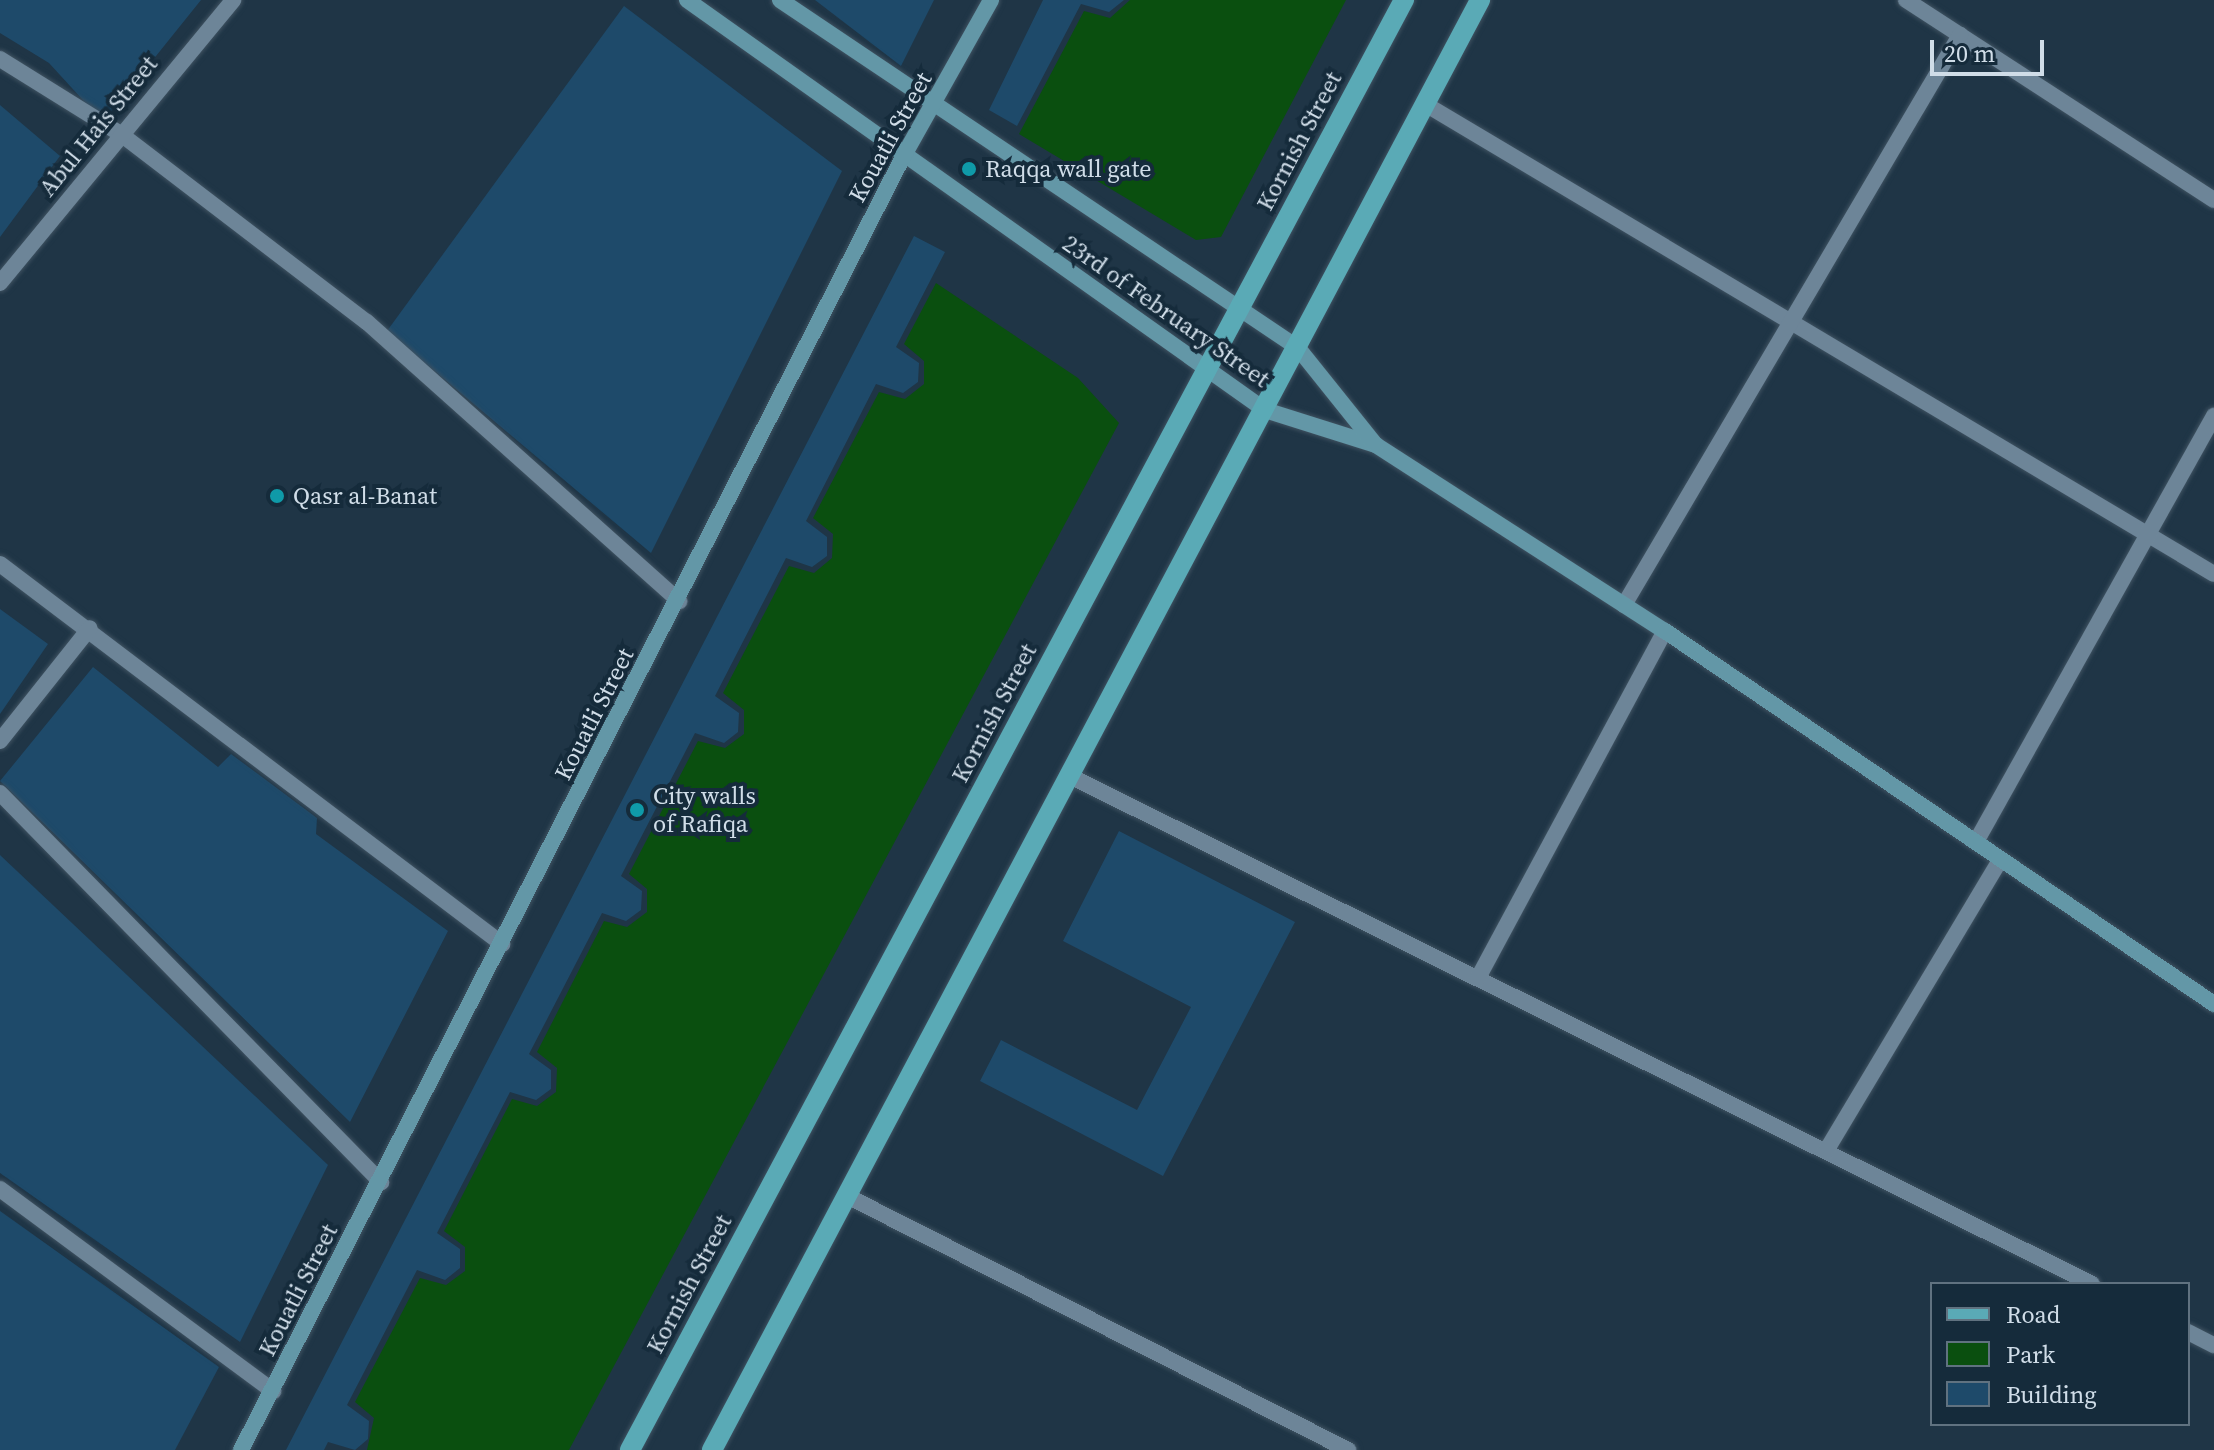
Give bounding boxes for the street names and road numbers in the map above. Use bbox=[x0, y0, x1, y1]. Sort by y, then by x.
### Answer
street label: Abul Hais Street bbox=[33, 50, 163, 202]
street label: Kouatli Street bbox=[842, 67, 938, 207]
street label: Kornish Street bbox=[1250, 67, 1348, 215]
street label: 23rd of February Street bbox=[1057, 229, 1275, 393]
street label: Kornish Street bbox=[945, 639, 1043, 787]
street label: Kouatli Street bbox=[548, 643, 640, 785]
street label: Kornish Street bbox=[640, 1210, 738, 1358]
street label: Kouatli Street bbox=[252, 1219, 344, 1361]

